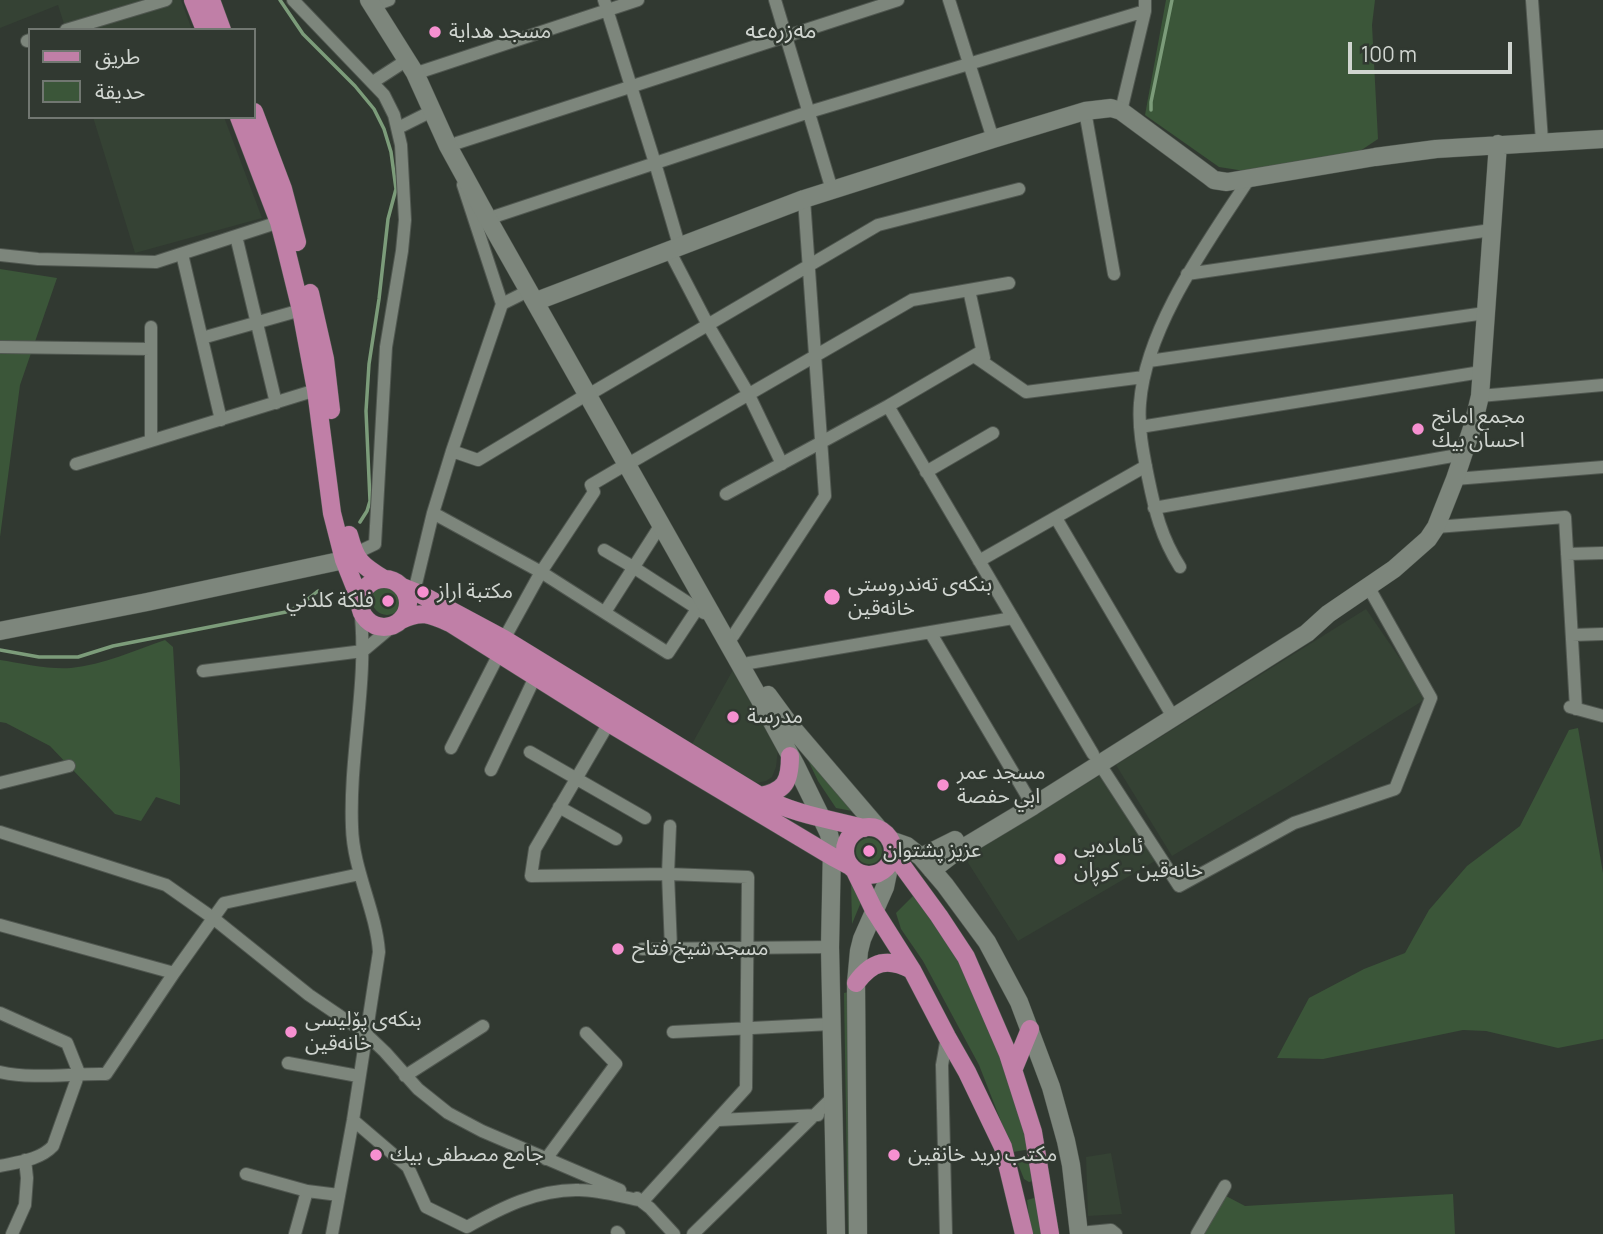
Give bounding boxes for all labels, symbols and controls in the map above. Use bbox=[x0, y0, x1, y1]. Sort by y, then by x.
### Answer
district label: مەزرەعە bbox=[745, 18, 817, 46]
place label: مسجد هداية bbox=[449, 19, 551, 45]
marker: مسجد هداية bbox=[427, 24, 443, 40]
legend bbox=[28, 28, 256, 119]
scale bar bbox=[1351, 28, 1516, 72]
text: 100 m bbox=[1361, 40, 1417, 68]
text: طريق bbox=[95, 42, 140, 70]
text: حديقة bbox=[95, 77, 145, 105]
place label: مجمع امانج احسان بيك bbox=[1432, 404, 1525, 454]
marker: مجمع امانج احسان بيك bbox=[1410, 421, 1426, 437]
place label: بنکەی تەندروستی خانەقین bbox=[848, 572, 992, 622]
place label: مكتبة اراز bbox=[437, 579, 513, 605]
marker: مكتبة اراز bbox=[415, 584, 431, 600]
marker: بنکەی تەندروستی خانەقین bbox=[822, 587, 842, 607]
place label: فلكة كلدني bbox=[286, 588, 374, 614]
marker: فلكة كلدني bbox=[380, 593, 396, 609]
place label: مدرسة bbox=[747, 704, 803, 730]
marker: مدرسة bbox=[725, 709, 741, 725]
place label: مسجد عمر ابي حفصة bbox=[957, 760, 1046, 810]
marker: مسجد عمر ابي حفصة bbox=[935, 777, 951, 793]
place label: ئامادەیی خانەقین - کوڕان bbox=[1074, 834, 1203, 884]
place label: عزيز پشتوان bbox=[883, 838, 981, 864]
marker: عزيز پشتوان bbox=[861, 843, 877, 859]
marker: ئامادەیی خانەقین - کوڕان bbox=[1052, 851, 1068, 867]
place label: مسجد شيخ فتاح bbox=[632, 936, 768, 962]
marker: مسجد شيخ فتاح bbox=[610, 941, 626, 957]
place label: بنکەی پۆلیسی خانەقین bbox=[305, 1007, 422, 1057]
marker: بنکەی پۆلیسی خانەقین bbox=[283, 1024, 299, 1040]
place label: جامع مصطفى بيك bbox=[390, 1142, 544, 1168]
place label: مكتب بريد خانقين bbox=[908, 1142, 1057, 1168]
marker: جامع مصطفى بيك bbox=[368, 1147, 384, 1163]
marker: مكتب بريد خانقين bbox=[886, 1147, 902, 1163]

